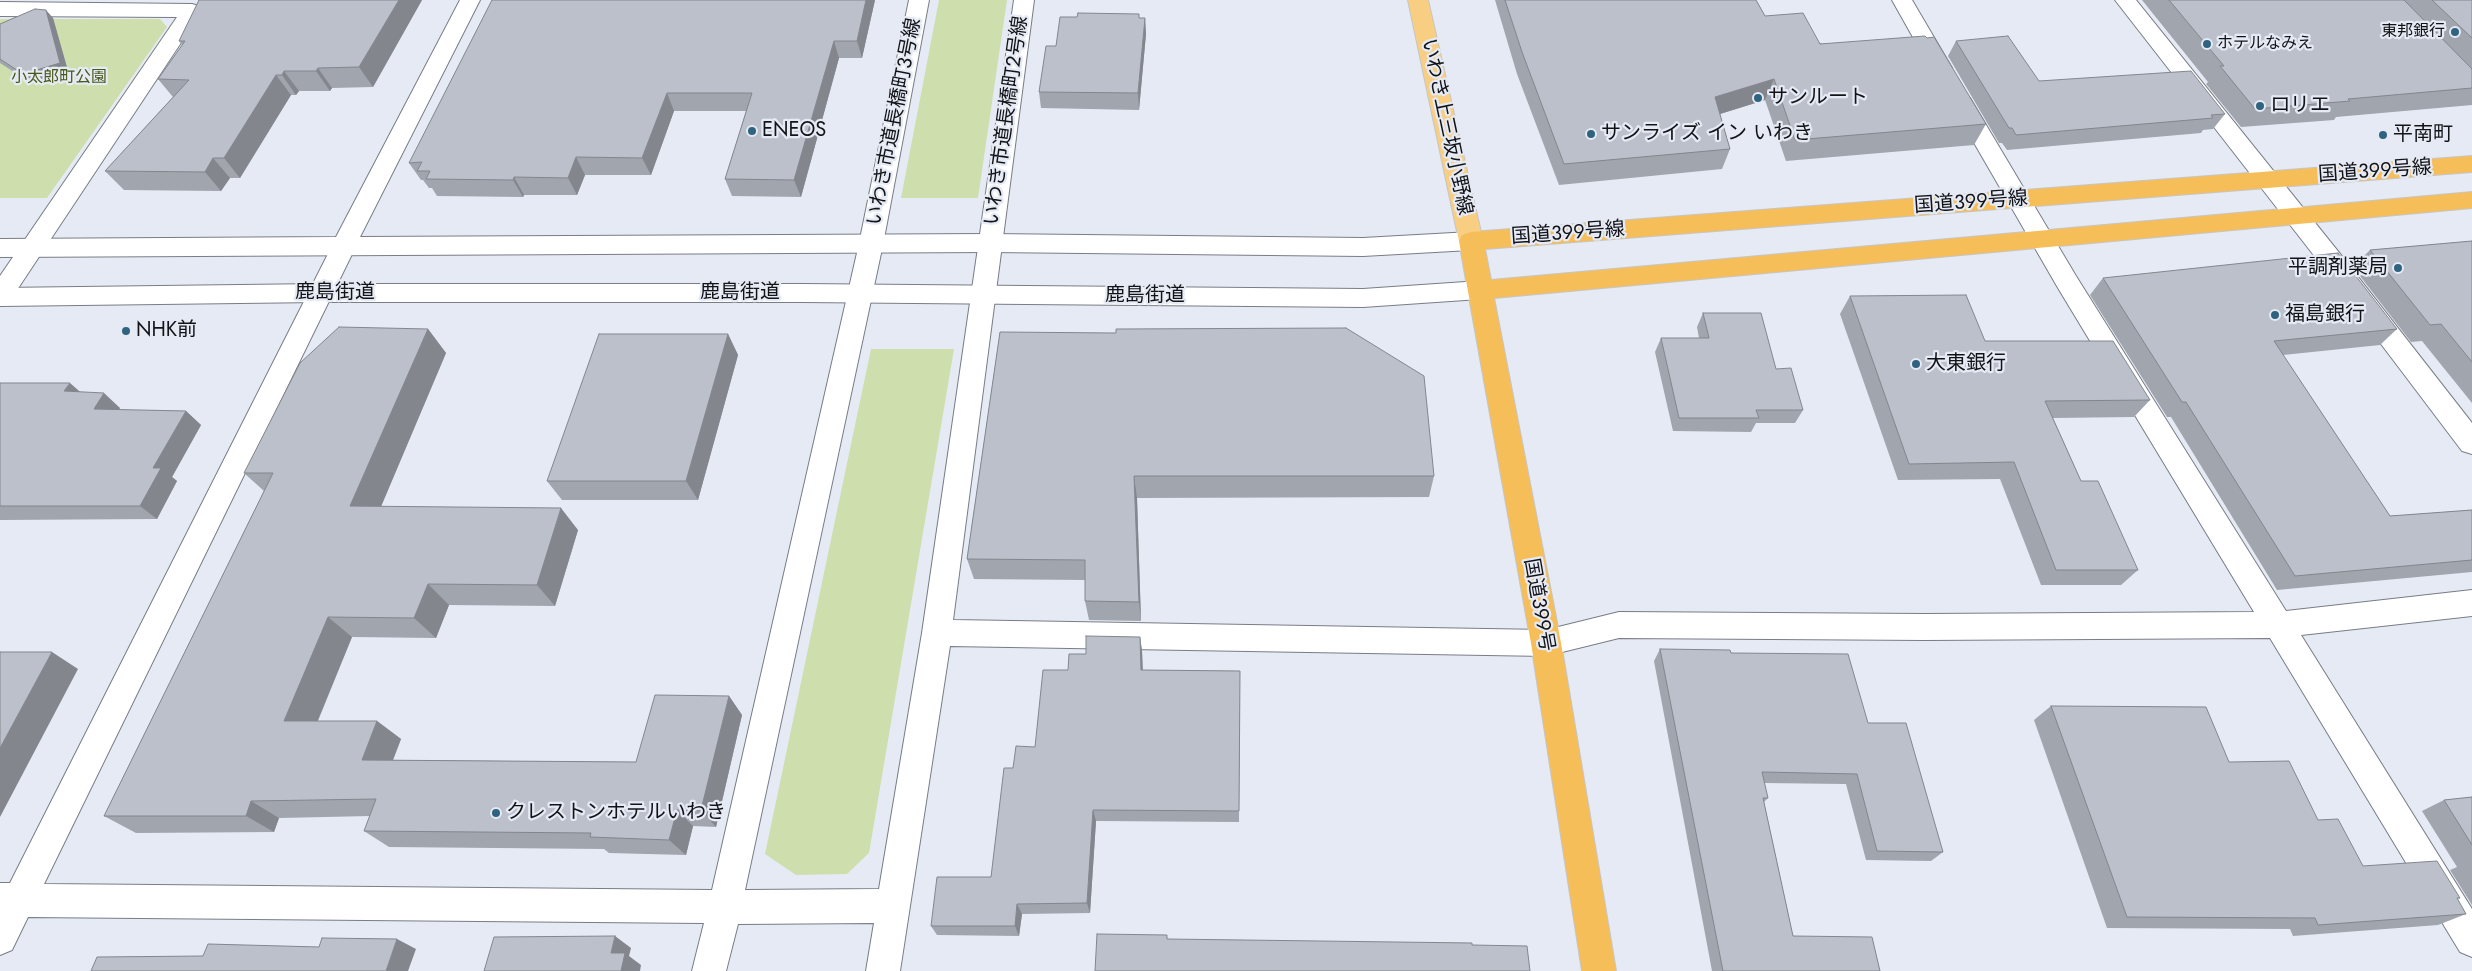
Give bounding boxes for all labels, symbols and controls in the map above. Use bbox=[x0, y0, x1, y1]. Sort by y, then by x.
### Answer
street label: いわき市道長橋町2号線 bbox=[980, 15, 1034, 227]
street label: いわき市道長橋町3号線 bbox=[863, 16, 927, 228]
place label: 東邦銀行 bbox=[2381, 22, 2445, 42]
marker: 東邦銀行 bbox=[2449, 26, 2461, 38]
place label: ホテルなみえ bbox=[2217, 34, 2313, 54]
street label: いわき上三坂小野線 bbox=[1416, 36, 1476, 218]
marker: ホテルなみえ bbox=[2201, 38, 2213, 50]
park label: 小太郎町公園 bbox=[11, 68, 107, 88]
place label: サンルート bbox=[1768, 86, 1868, 110]
marker: サンルート bbox=[1752, 92, 1764, 104]
place label: ロリエ bbox=[2270, 94, 2330, 118]
marker: ロリエ bbox=[2254, 100, 2266, 112]
place label: ENEOS bbox=[762, 119, 826, 143]
place label: サンライズ イン いわき bbox=[1601, 122, 1813, 146]
place label: 平南町 bbox=[2393, 123, 2453, 147]
marker: ENEOS bbox=[746, 125, 758, 137]
marker: サンライズ イン いわき bbox=[1585, 128, 1597, 140]
marker: 平南町 bbox=[2377, 129, 2389, 141]
street label: 国道399号線 bbox=[2317, 156, 2433, 188]
street label: 国道399号線 bbox=[1913, 187, 2029, 219]
street label: 国道399号線 bbox=[1510, 218, 1626, 250]
place label: 平調剤薬局 bbox=[2288, 256, 2388, 280]
marker: 平調剤薬局 bbox=[2392, 262, 2404, 274]
street label: 鹿島街道 bbox=[295, 281, 375, 305]
street label: 鹿島街道 bbox=[700, 281, 780, 305]
street label: 鹿島街道 bbox=[1105, 284, 1185, 308]
place label: 福島銀行 bbox=[2285, 303, 2365, 327]
marker: 福島銀行 bbox=[2269, 309, 2281, 321]
place label: NHK前 bbox=[136, 319, 197, 343]
marker: NHK前 bbox=[120, 325, 132, 337]
place label: 大東銀行 bbox=[1926, 352, 2006, 376]
marker: 大東銀行 bbox=[1910, 358, 1922, 370]
street label: 国道399号 bbox=[1518, 557, 1558, 653]
place label: クレストンホテルいわき bbox=[506, 801, 726, 825]
marker: クレストンホテルいわき bbox=[490, 807, 502, 819]

